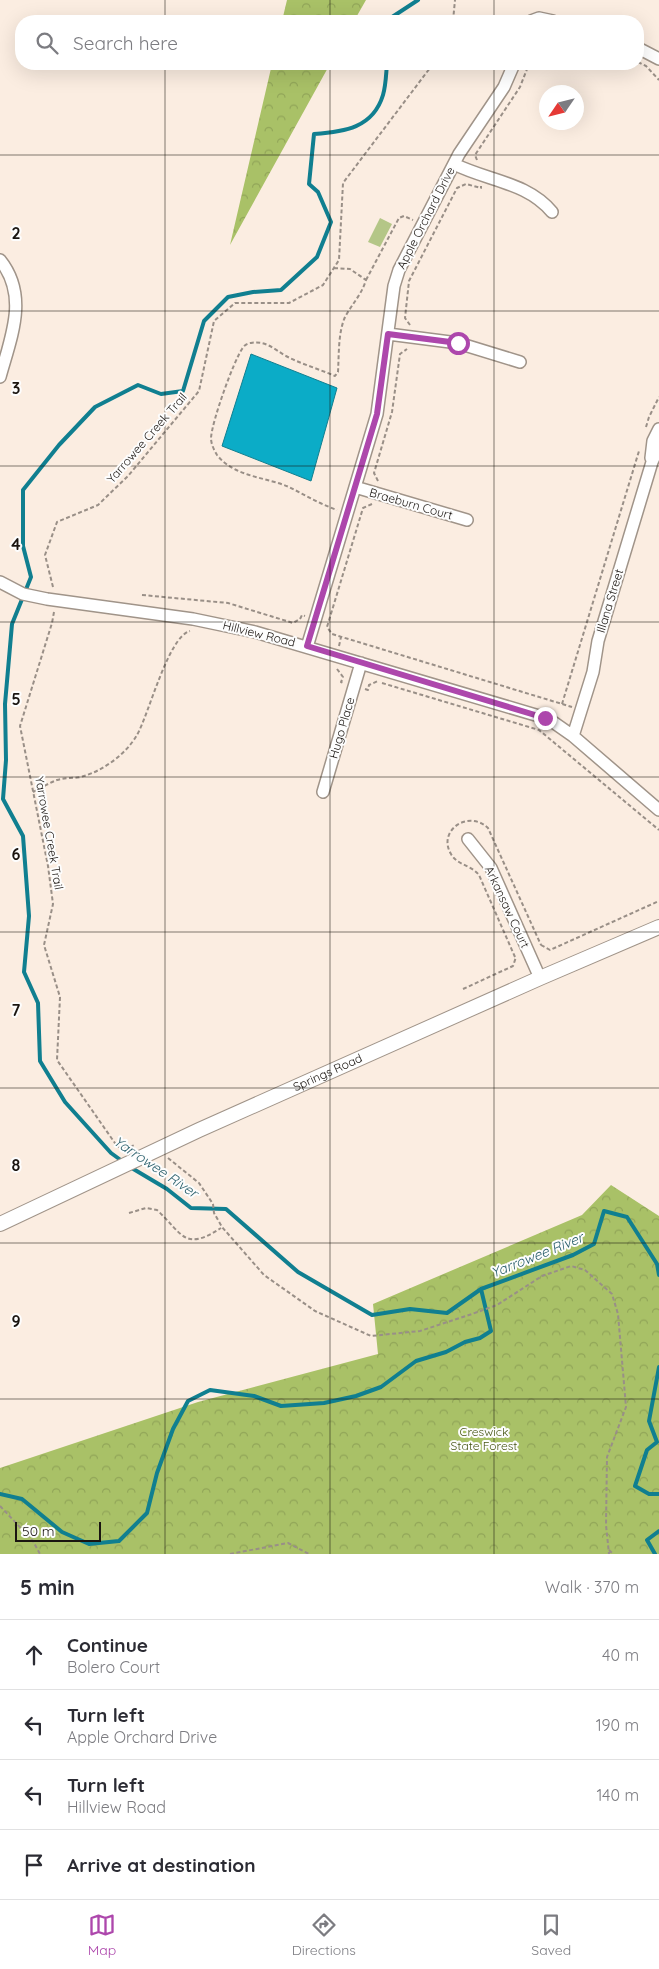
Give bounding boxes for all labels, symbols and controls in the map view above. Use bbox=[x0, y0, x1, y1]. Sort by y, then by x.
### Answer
search box bbox=[15, 15, 644, 70]
icon: search bbox=[33, 29, 61, 57]
text: Search here bbox=[73, 31, 178, 55]
north arrow bbox=[539, 85, 584, 130]
street label: Apple Orchard Drive bbox=[393, 164, 458, 271]
text: 2 bbox=[11, 223, 21, 243]
route start bbox=[447, 332, 470, 355]
text: 3 bbox=[12, 378, 20, 398]
street label: Yarrowee Creek Trail bbox=[103, 389, 190, 486]
street label: Braeburn Court bbox=[368, 484, 454, 523]
text: 4 bbox=[11, 534, 21, 554]
street label: Illana Street bbox=[593, 567, 626, 635]
street label: Hillview Road bbox=[221, 617, 297, 650]
text: 5 bbox=[11, 689, 21, 709]
street label: Hugo Place bbox=[326, 695, 358, 760]
route end bbox=[534, 707, 557, 730]
street label: Yarrowee Creek Trail bbox=[32, 775, 67, 891]
text: 6 bbox=[12, 844, 21, 864]
street label: Arkansaw Court bbox=[482, 863, 533, 950]
text: 7 bbox=[12, 1000, 21, 1020]
street label: Springs Road bbox=[291, 1050, 364, 1094]
water label: Yarrowee River bbox=[110, 1132, 203, 1203]
text: 8 bbox=[12, 1155, 21, 1175]
water label: Yarrowee River bbox=[488, 1228, 587, 1282]
text: 9 bbox=[11, 1311, 21, 1331]
park label: Creswick State Forest bbox=[451, 1424, 517, 1453]
scale bar bbox=[15, 1519, 101, 1542]
text: 50 m bbox=[22, 1522, 55, 1540]
text: 5 min bbox=[20, 1574, 75, 1600]
text: Walk · 370 m bbox=[545, 1577, 639, 1597]
text: Continue bbox=[67, 1633, 148, 1657]
icon: ahead bbox=[20, 1641, 48, 1669]
text: 40 m bbox=[602, 1645, 639, 1665]
text: Bolero Court bbox=[67, 1657, 160, 1677]
text: Turn left bbox=[67, 1703, 145, 1727]
icon: left bbox=[20, 1711, 48, 1739]
text: 190 m bbox=[596, 1715, 639, 1735]
text: Apple Orchard Drive bbox=[67, 1727, 217, 1747]
text: Turn left bbox=[67, 1773, 145, 1797]
icon: left bbox=[20, 1781, 48, 1809]
text: 140 m bbox=[596, 1785, 639, 1805]
text: Hillview Road bbox=[67, 1797, 166, 1817]
icon: arrive bbox=[20, 1851, 48, 1879]
text: Arrive at destination bbox=[67, 1853, 256, 1877]
tab: Map bbox=[88, 1911, 116, 1959]
tab: Directions bbox=[292, 1911, 356, 1959]
tab: Saved bbox=[531, 1911, 571, 1959]

